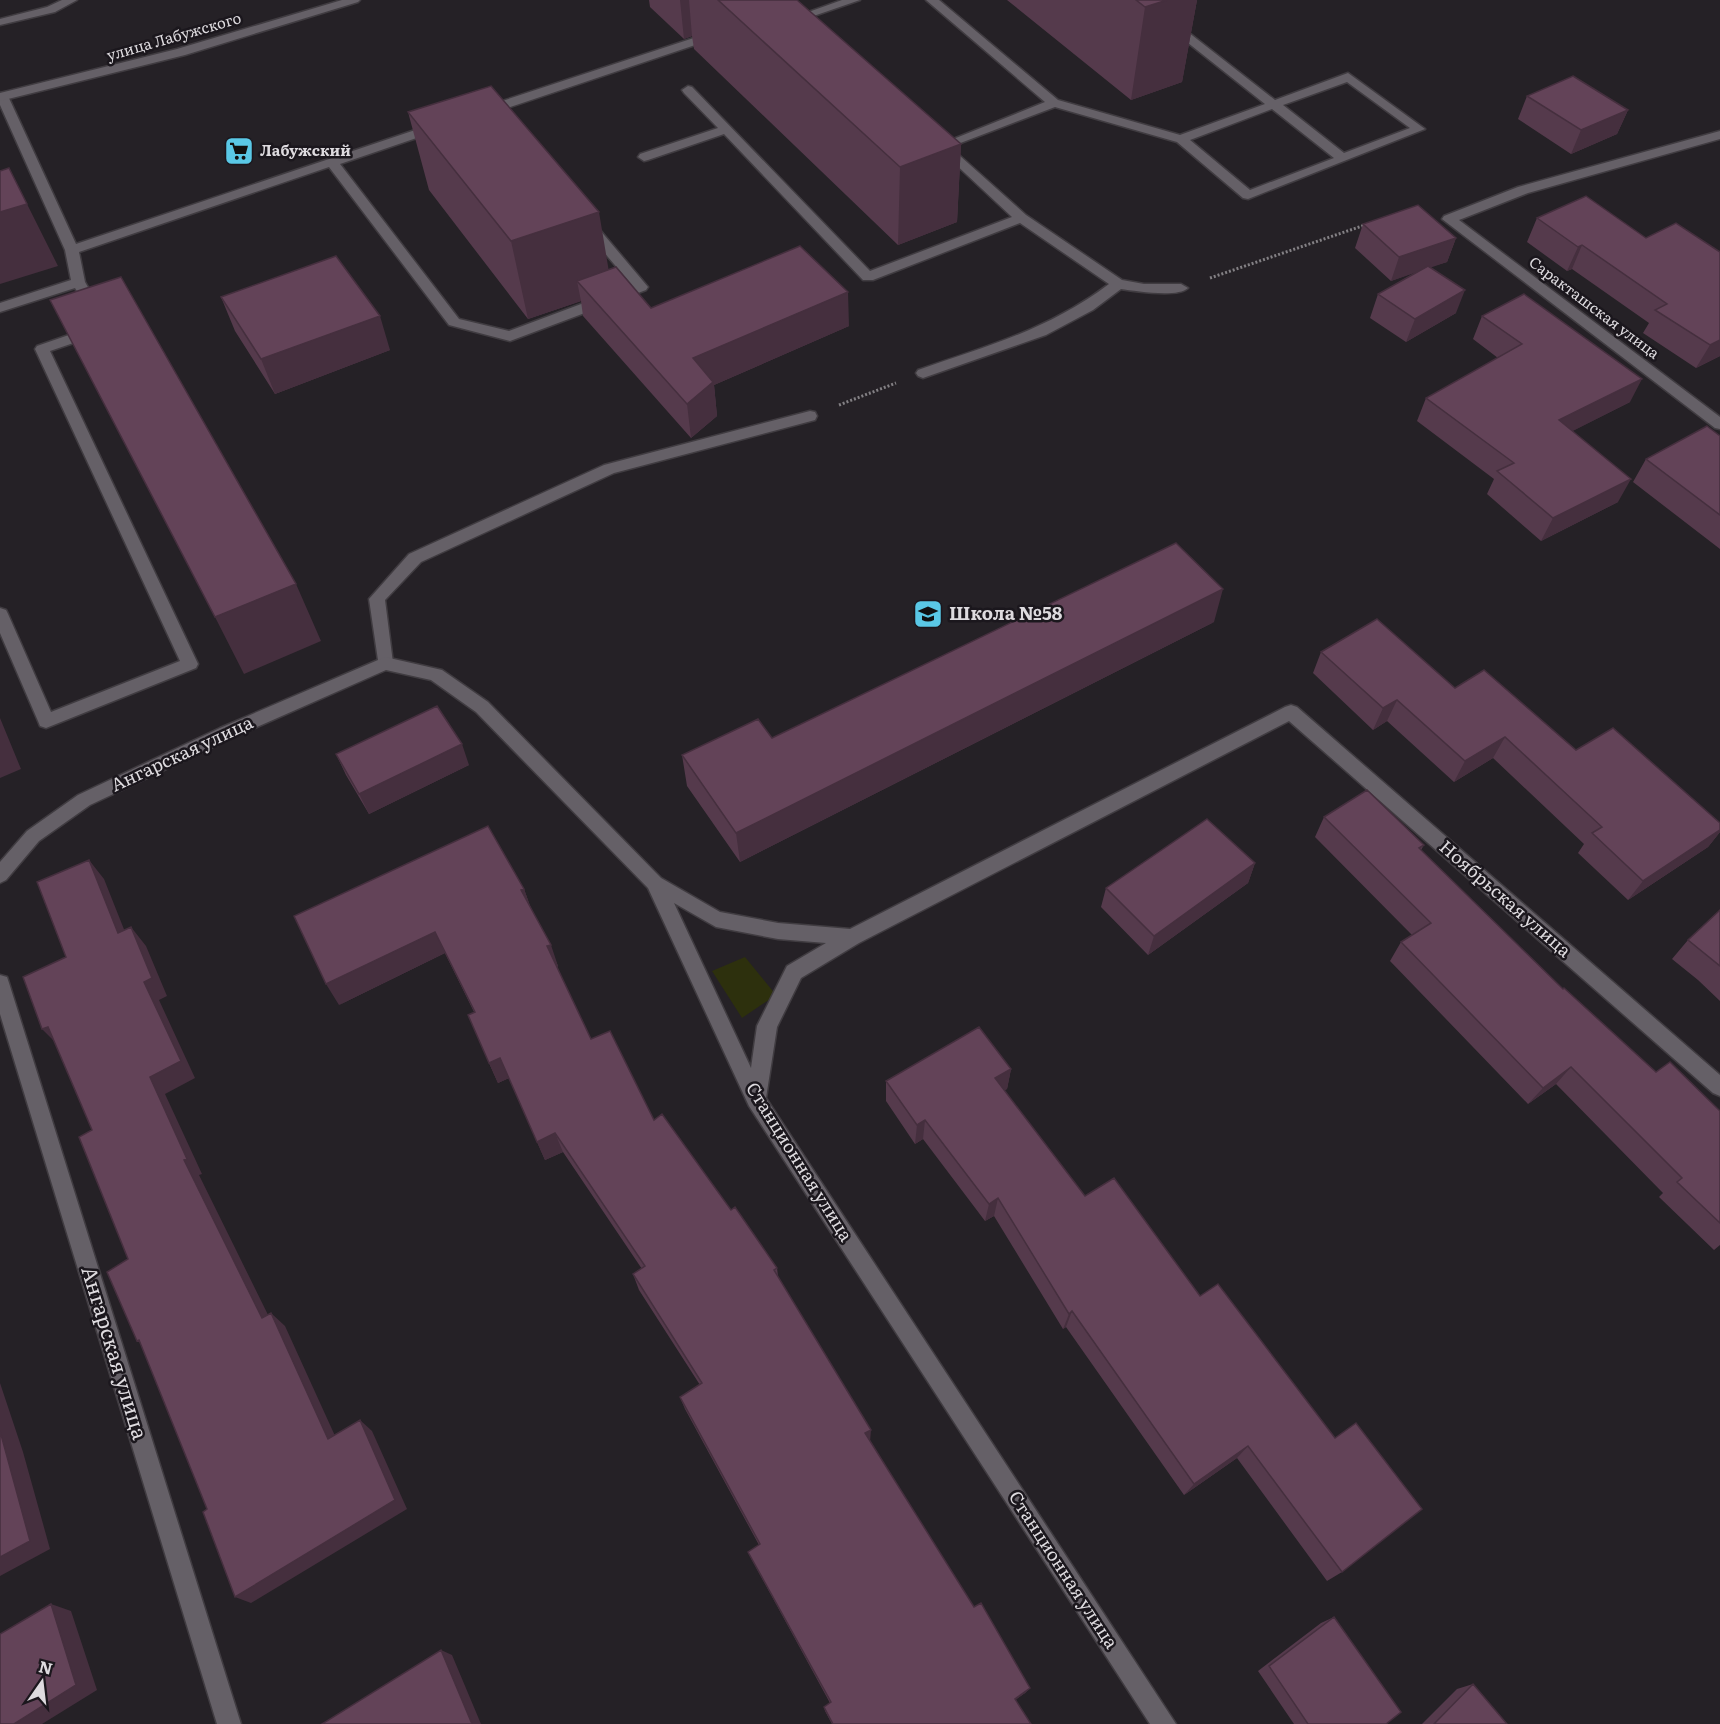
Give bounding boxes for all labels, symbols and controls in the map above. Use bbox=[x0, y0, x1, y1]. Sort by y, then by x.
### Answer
street label: улица Лабужского bbox=[104, 5, 244, 66]
supermarket icon: Лабужский bbox=[223, 135, 255, 167]
place label: Лабужский bbox=[260, 138, 351, 161]
street label: Саракташская улица bbox=[1525, 250, 1666, 364]
school or university icon: Школа №58 bbox=[912, 598, 944, 630]
place label: Школа №58 bbox=[949, 599, 1063, 626]
street label: Ангарская улица bbox=[106, 708, 257, 797]
street label: Ноябрьская улица bbox=[1434, 833, 1578, 963]
street label: Станционная улица bbox=[740, 1076, 860, 1246]
street label: Ангарская улица bbox=[75, 1262, 158, 1443]
street label: Станционная улица bbox=[1003, 1485, 1126, 1654]
north arrow bbox=[12, 1652, 72, 1712]
text: N bbox=[36, 1653, 55, 1680]

